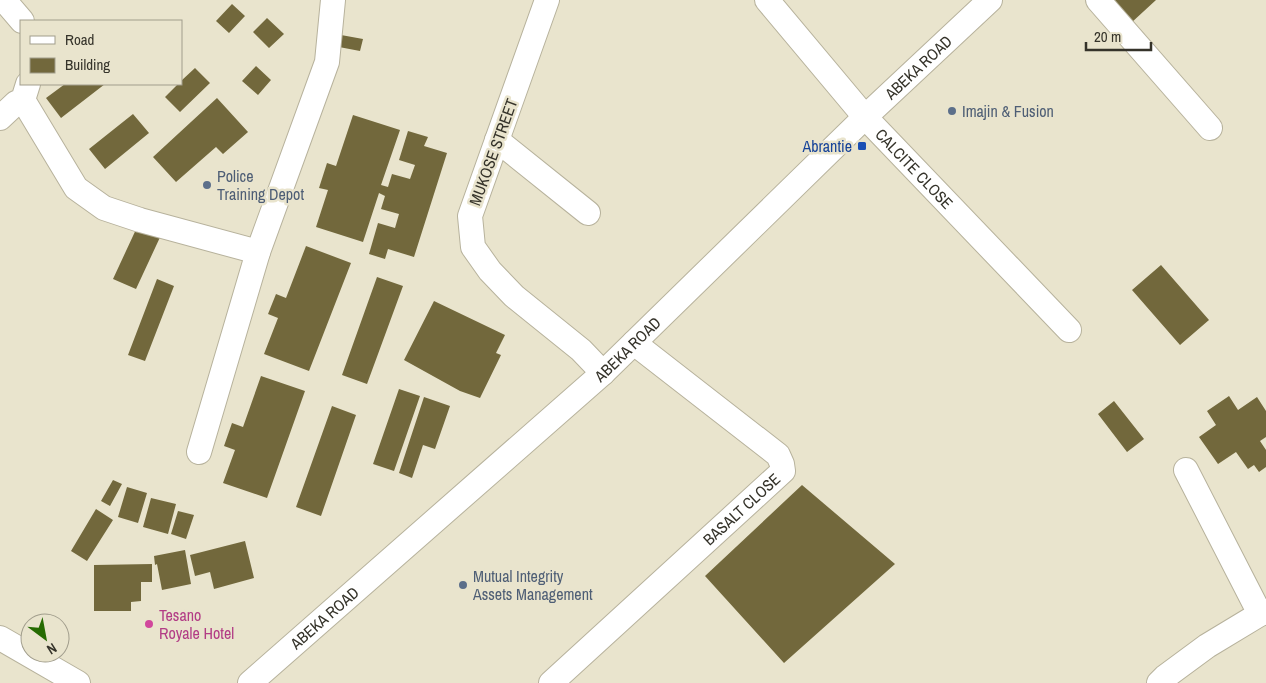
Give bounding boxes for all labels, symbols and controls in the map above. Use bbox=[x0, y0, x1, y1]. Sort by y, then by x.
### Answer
legend bbox=[20, 20, 182, 85]
scale bar bbox=[1086, 20, 1151, 52]
text: 20 m bbox=[1094, 26, 1121, 47]
text: Road bbox=[65, 29, 94, 50]
street label: ABEKA ROAD bbox=[879, 30, 957, 105]
text: Building bbox=[65, 54, 110, 75]
street label: MUKOSE STREET bbox=[463, 95, 523, 209]
place label: Imajin & Fusion bbox=[962, 100, 1054, 122]
marker: Imajin & Fusion bbox=[946, 105, 958, 117]
street label: CALCITE CLOSE bbox=[871, 124, 958, 214]
place label: Abrantie bbox=[801, 135, 852, 157]
marker: Abrantie bbox=[856, 140, 868, 152]
place label: Police Training Depot bbox=[217, 165, 304, 205]
marker: Police Training Depot bbox=[201, 179, 213, 191]
street label: ABEKA ROAD bbox=[589, 312, 665, 387]
street label: BASALT CLOSE bbox=[698, 468, 785, 550]
place label: Mutual Integrity Assets Management bbox=[472, 565, 593, 605]
marker: Mutual Integrity Assets Management bbox=[457, 579, 469, 591]
street label: ABEKA ROAD bbox=[285, 581, 363, 655]
place label: Tesano Royale Hotel bbox=[159, 604, 234, 644]
north arrow bbox=[20, 613, 70, 663]
marker: Tesano Royale Hotel bbox=[143, 618, 155, 630]
text: N bbox=[44, 639, 60, 659]

